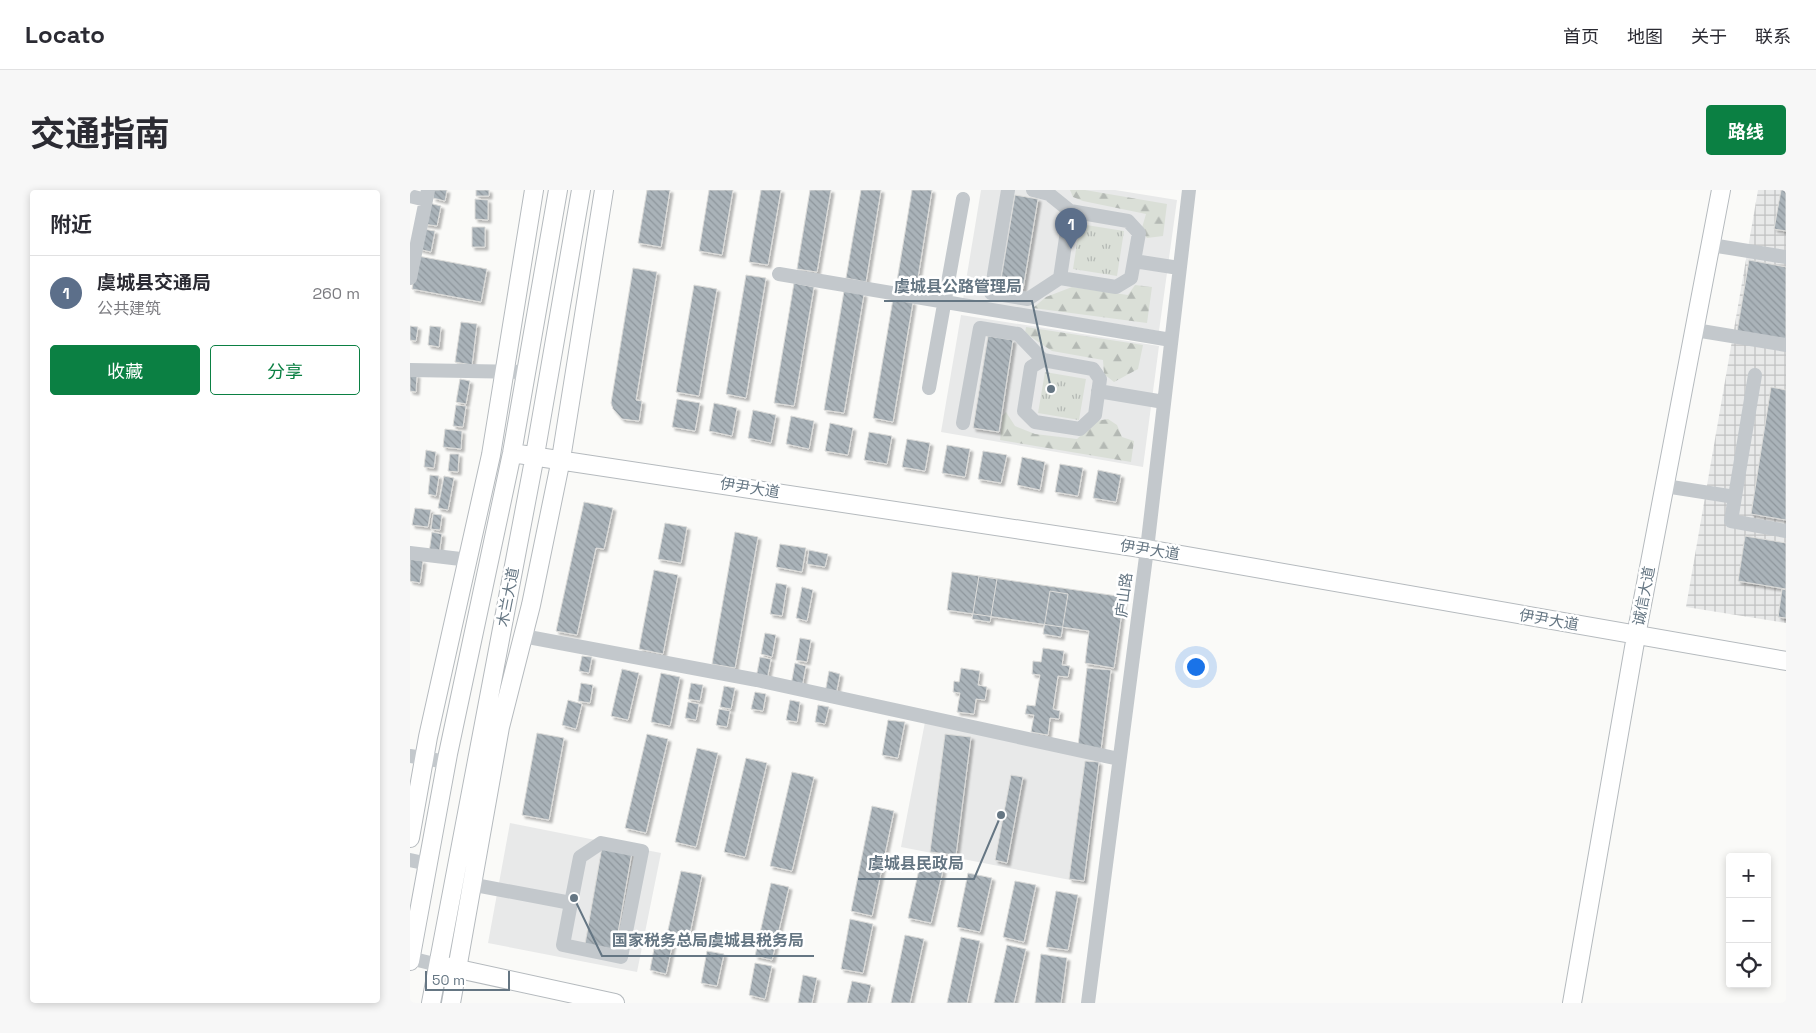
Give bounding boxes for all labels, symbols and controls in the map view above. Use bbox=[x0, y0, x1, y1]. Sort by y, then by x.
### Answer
text: Locato bbox=[25, 19, 105, 50]
text: 首页 bbox=[1563, 25, 1599, 48]
text: 地图 bbox=[1627, 25, 1663, 48]
text: 关于 bbox=[1691, 25, 1727, 48]
text: 联系 bbox=[1755, 25, 1791, 48]
button: 路线 bbox=[1706, 105, 1786, 155]
text: 交通指南 bbox=[30, 112, 170, 156]
pin: 1 bbox=[1055, 208, 1087, 249]
text: 附近 bbox=[50, 211, 92, 238]
text: 虞城县交通局 bbox=[97, 270, 211, 295]
callout: 虞城县公路管理局 bbox=[884, 270, 1032, 301]
text: 虞城县公路管理局 bbox=[894, 276, 1022, 297]
text: 1 bbox=[62, 283, 70, 304]
text: 260 m bbox=[312, 283, 360, 304]
text: 公共建筑 bbox=[97, 298, 161, 319]
button: 收藏 bbox=[50, 345, 200, 395]
button: 分享 bbox=[210, 345, 360, 395]
street label: 伊尹大道 bbox=[719, 473, 781, 502]
street label: 伊尹大道 bbox=[1119, 535, 1181, 564]
street label: 诚信大道 bbox=[1628, 565, 1659, 627]
street label: 木兰大道 bbox=[492, 566, 523, 628]
street label: 庐山路 bbox=[1111, 571, 1136, 618]
street label: 伊尹大道 bbox=[1518, 605, 1580, 634]
your location bbox=[1183, 654, 1209, 680]
callout: 虞城县民政局 bbox=[858, 848, 974, 879]
text: 虞城县民政局 bbox=[868, 853, 964, 874]
map controls bbox=[1726, 853, 1771, 988]
button: + bbox=[1726, 853, 1771, 898]
button: − bbox=[1726, 898, 1771, 943]
callout: 国家税务总局虞城县税务局 bbox=[602, 925, 814, 956]
text: 国家税务总局虞城县税务局 bbox=[612, 930, 804, 951]
button: locate bbox=[1726, 943, 1771, 988]
scale bar bbox=[425, 968, 510, 991]
text: 50 m bbox=[432, 971, 465, 989]

